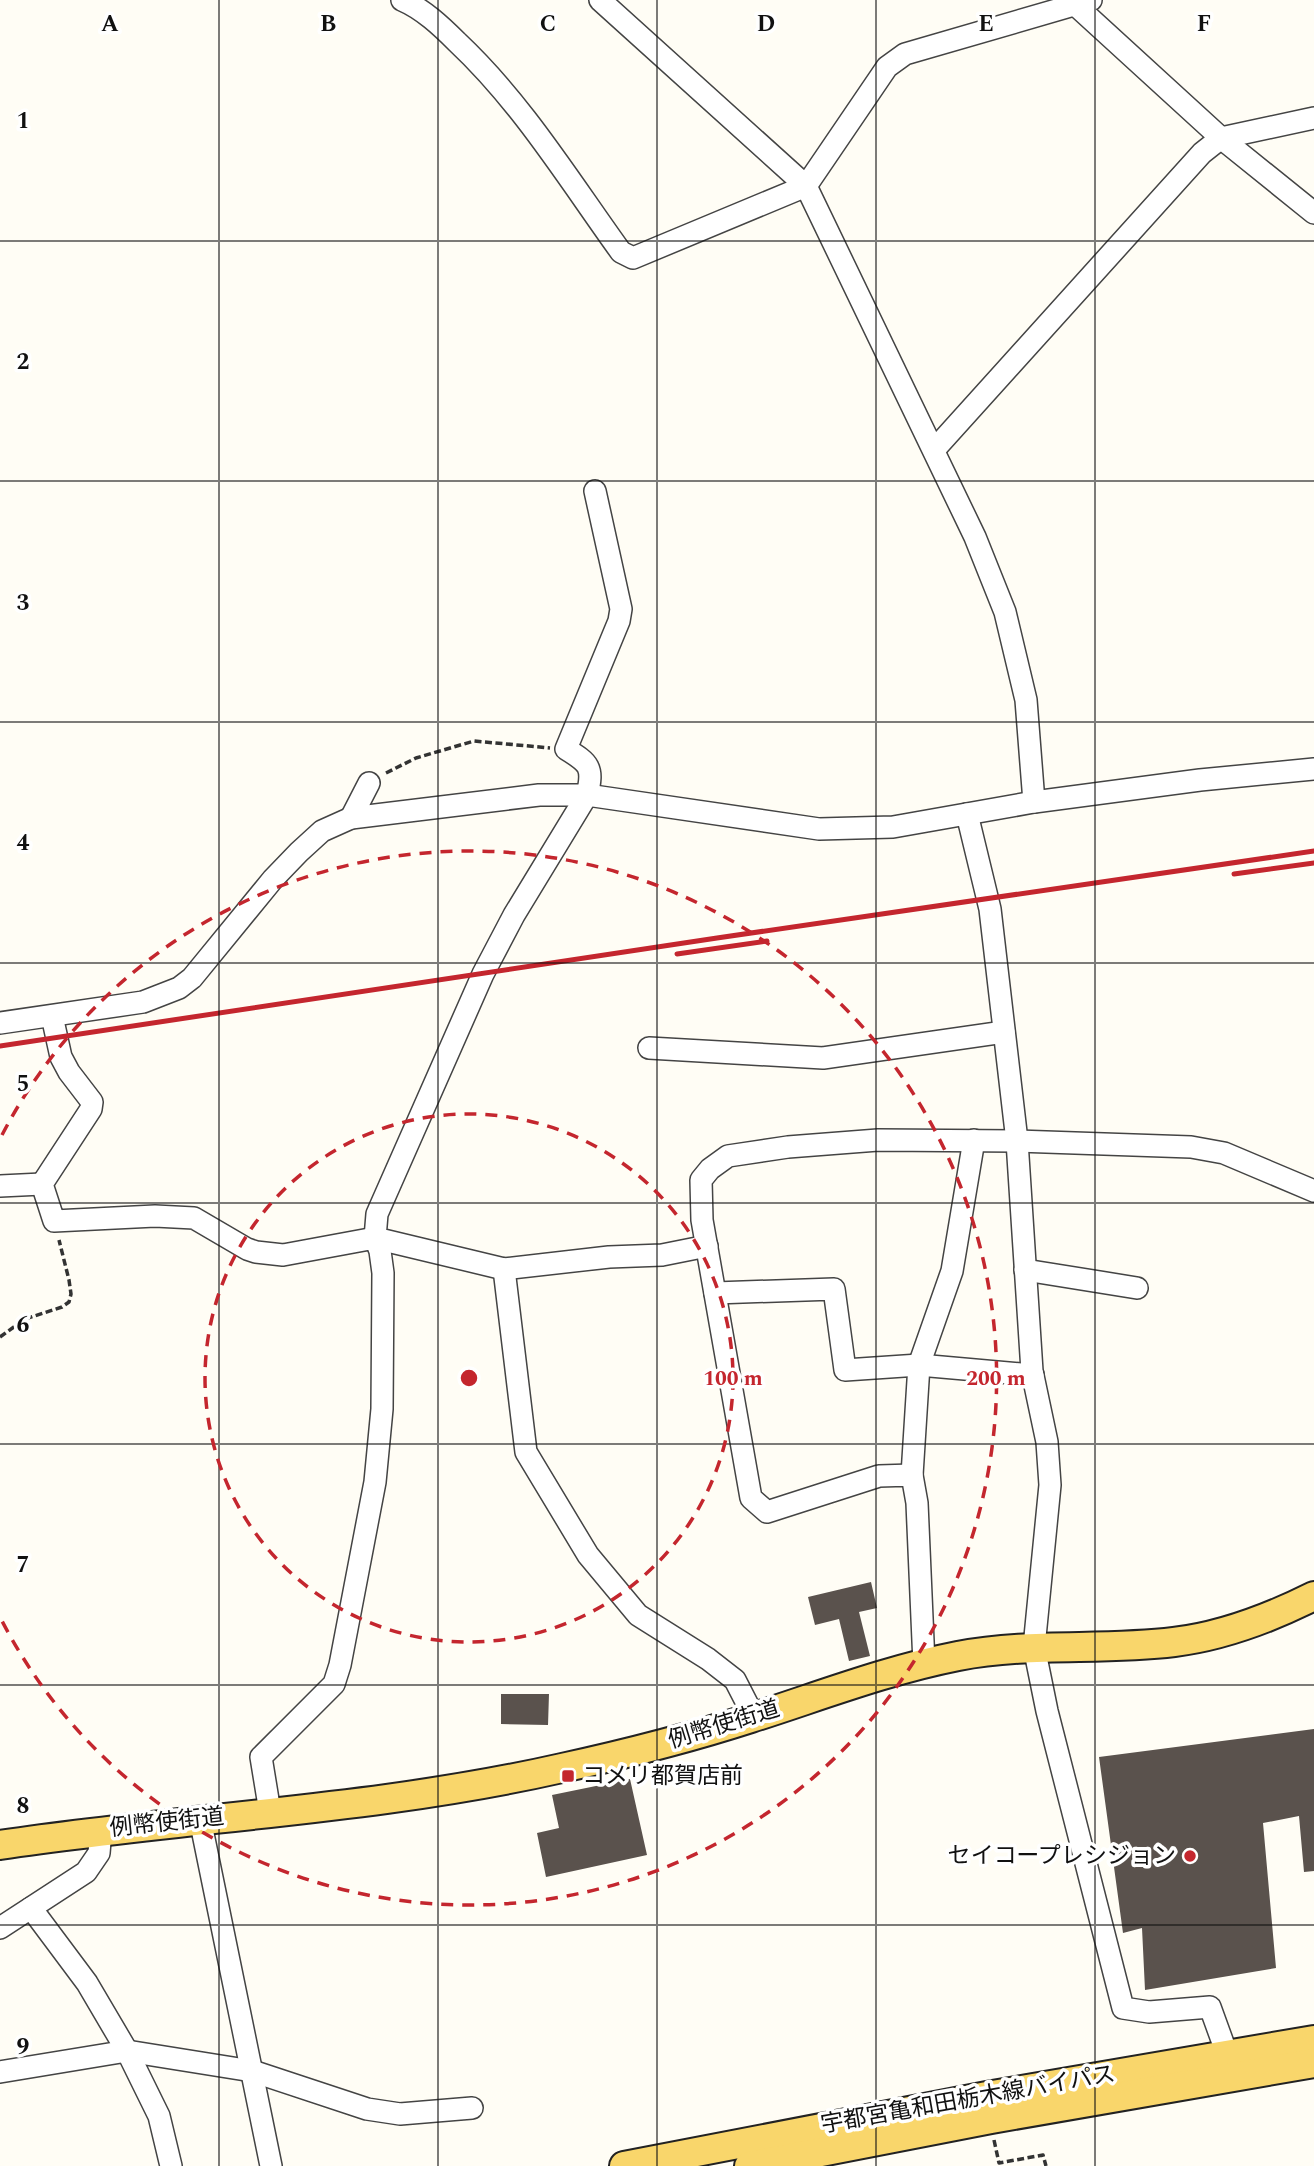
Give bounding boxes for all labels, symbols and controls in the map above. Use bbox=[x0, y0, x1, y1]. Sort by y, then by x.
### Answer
text: A bbox=[101, 7, 119, 42]
text: B bbox=[320, 7, 336, 42]
text: C bbox=[540, 7, 556, 42]
text: D bbox=[757, 7, 775, 42]
text: E bbox=[978, 7, 994, 42]
text: F bbox=[1197, 7, 1211, 42]
text: 1 bbox=[17, 104, 29, 139]
text: 2 bbox=[17, 345, 30, 380]
text: 3 bbox=[17, 586, 30, 621]
text: 4 bbox=[17, 826, 30, 861]
text: 5 bbox=[17, 1067, 29, 1102]
text: 6 bbox=[17, 1308, 30, 1343]
text: 100 m bbox=[703, 1363, 763, 1395]
text: 200 m bbox=[966, 1363, 1026, 1395]
centre of rings bbox=[457, 1366, 481, 1390]
text: 7 bbox=[17, 1548, 29, 1583]
street label: 例幣使街道 bbox=[664, 1691, 784, 1759]
place label: コメリ都賀店前 bbox=[582, 1759, 743, 1794]
marker: コメリ都賀店前 bbox=[560, 1768, 576, 1784]
text: 8 bbox=[17, 1789, 29, 1824]
street label: 例幣使街道 bbox=[108, 1800, 226, 1846]
place label: セイコープレシジョン bbox=[947, 1839, 1176, 1874]
marker: セイコープレシジョン bbox=[1182, 1848, 1198, 1864]
text: 9 bbox=[17, 2030, 30, 2065]
street label: 宇都宮亀和田栃木線バイパス bbox=[818, 2057, 1118, 2143]

